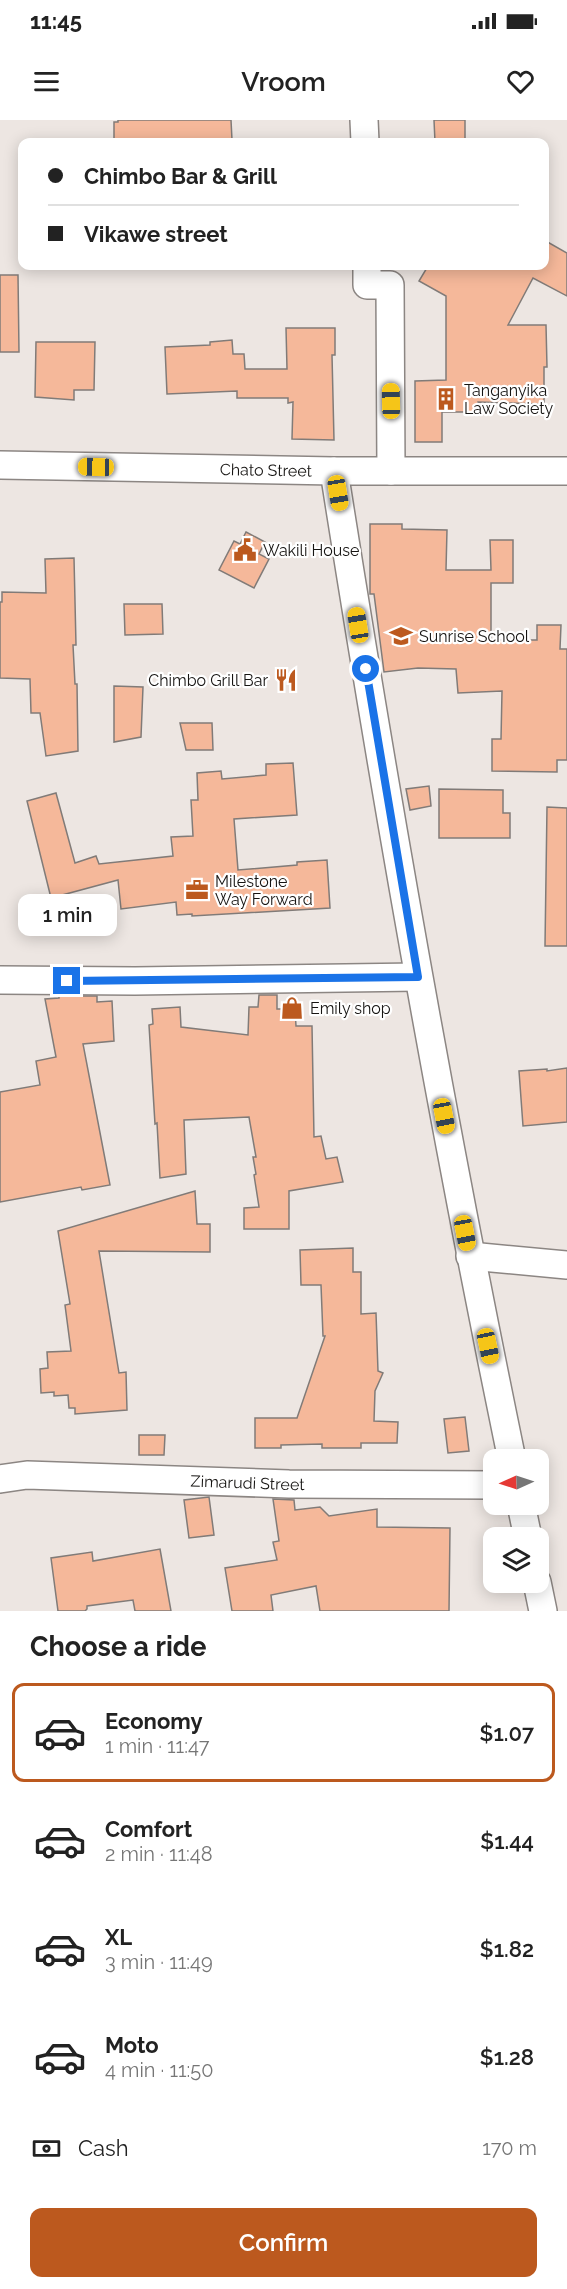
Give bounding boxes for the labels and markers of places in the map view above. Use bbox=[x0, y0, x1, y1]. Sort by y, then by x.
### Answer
place label: Tanganyika Law Society bbox=[464, 381, 554, 418]
building icon: Tanganyika Law Society bbox=[433, 386, 459, 412]
public building icon: Wakili House bbox=[232, 537, 258, 563]
place label: Wakili House bbox=[263, 541, 359, 560]
school or university icon: Sunrise School bbox=[388, 623, 414, 649]
place label: Sunrise School bbox=[419, 627, 530, 646]
restaurant icon: Chimbo Grill Bar bbox=[273, 667, 299, 693]
place label: Chimbo Grill Bar bbox=[148, 671, 268, 690]
place label: Milestone Way Forward bbox=[215, 872, 313, 909]
office icon: Milestone Way Forward bbox=[184, 877, 210, 903]
shop icon: Emily shop bbox=[279, 995, 305, 1021]
place label: Emily shop bbox=[310, 999, 391, 1018]

